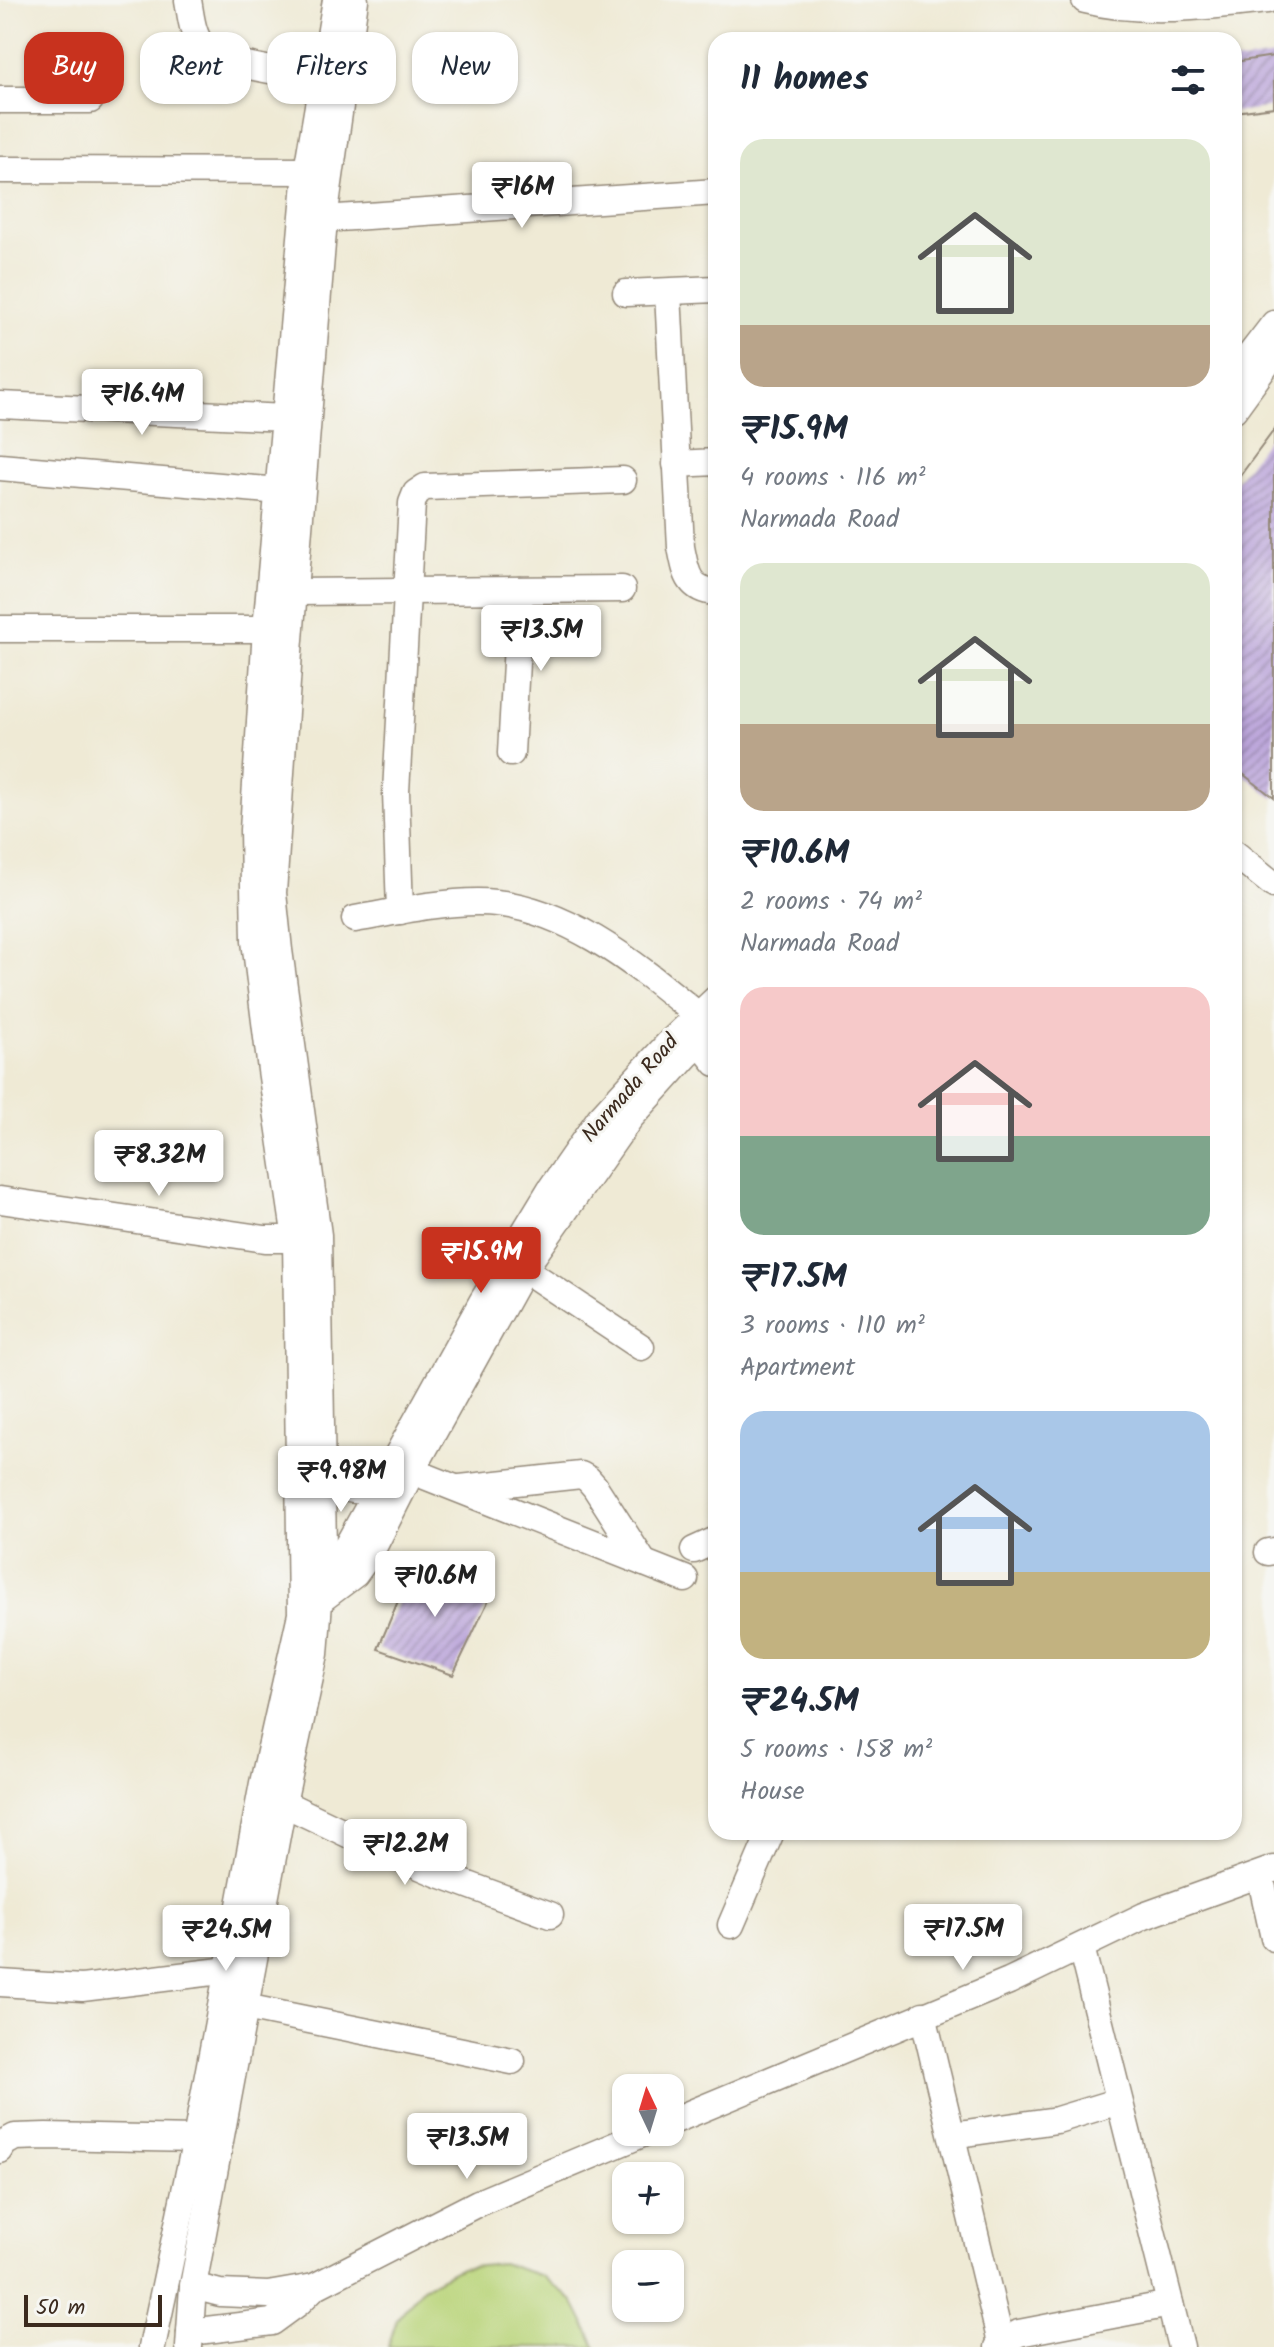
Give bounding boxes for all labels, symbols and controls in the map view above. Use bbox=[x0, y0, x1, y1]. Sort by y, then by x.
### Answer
chip: Buy bbox=[24, 32, 124, 104]
chip: Rent bbox=[140, 32, 251, 104]
chip: Filters bbox=[267, 32, 396, 104]
chip: New bbox=[412, 32, 518, 104]
text: 11 homes bbox=[740, 53, 869, 107]
icon: filters bbox=[1166, 58, 1210, 102]
pin: ₹16M bbox=[475, 162, 569, 230]
text: ₹16M bbox=[490, 167, 554, 209]
icon: home bbox=[903, 191, 1047, 335]
pin: ₹16.4M bbox=[77, 369, 207, 437]
text: ₹16.4M bbox=[100, 374, 184, 416]
text: ₹15.9M bbox=[740, 403, 848, 457]
text: 4 rooms · 116 m² bbox=[740, 457, 926, 499]
text: Narmada Road bbox=[740, 499, 899, 541]
pin: ₹13.5M bbox=[476, 605, 606, 673]
text: ₹13.5M bbox=[499, 610, 583, 652]
icon: home bbox=[903, 615, 1047, 759]
text: ₹10.6M bbox=[740, 827, 849, 881]
text: 2 rooms · 74 m² bbox=[740, 881, 922, 923]
text: Narmada Road bbox=[740, 923, 899, 965]
street label: Narmada Road bbox=[574, 1026, 689, 1151]
icon: home bbox=[903, 1039, 1047, 1183]
pin: ₹8.32M bbox=[94, 1130, 224, 1198]
text: ₹8.32M bbox=[112, 1135, 206, 1177]
pin: ₹15.9M bbox=[416, 1227, 546, 1295]
text: ₹15.9M bbox=[440, 1232, 522, 1274]
text: ₹17.5M bbox=[740, 1251, 847, 1305]
text: 3 rooms · 110 m² bbox=[740, 1305, 925, 1347]
text: Apartment bbox=[740, 1347, 855, 1389]
pin: ₹9.98M bbox=[276, 1446, 406, 1514]
text: ₹9.98M bbox=[296, 1451, 386, 1493]
icon: home bbox=[903, 1463, 1047, 1607]
pin: ₹10.6M bbox=[370, 1551, 500, 1619]
text: ₹10.6M bbox=[393, 1556, 477, 1598]
text: ₹24.5M bbox=[740, 1675, 859, 1729]
text: 5 rooms · 158 m² bbox=[740, 1729, 932, 1771]
text: House bbox=[740, 1771, 804, 1813]
pin: ₹12.2M bbox=[340, 1819, 470, 1887]
text: ₹12.2M bbox=[362, 1824, 448, 1866]
pin: ₹17.5M bbox=[898, 1904, 1028, 1972]
pin: ₹24.5M bbox=[161, 1905, 291, 1973]
text: ₹17.5M bbox=[922, 1909, 1004, 1951]
text: ₹24.5M bbox=[181, 1910, 271, 1952]
north arrow bbox=[612, 2074, 684, 2146]
map controls bbox=[612, 2074, 684, 2322]
pin: ₹13.5M bbox=[402, 2113, 532, 2181]
text: ₹13.5M bbox=[425, 2118, 509, 2160]
button: + bbox=[612, 2162, 684, 2234]
button: − bbox=[612, 2250, 684, 2322]
scale bar bbox=[24, 2291, 162, 2327]
text: 50 m bbox=[36, 2291, 85, 2326]

